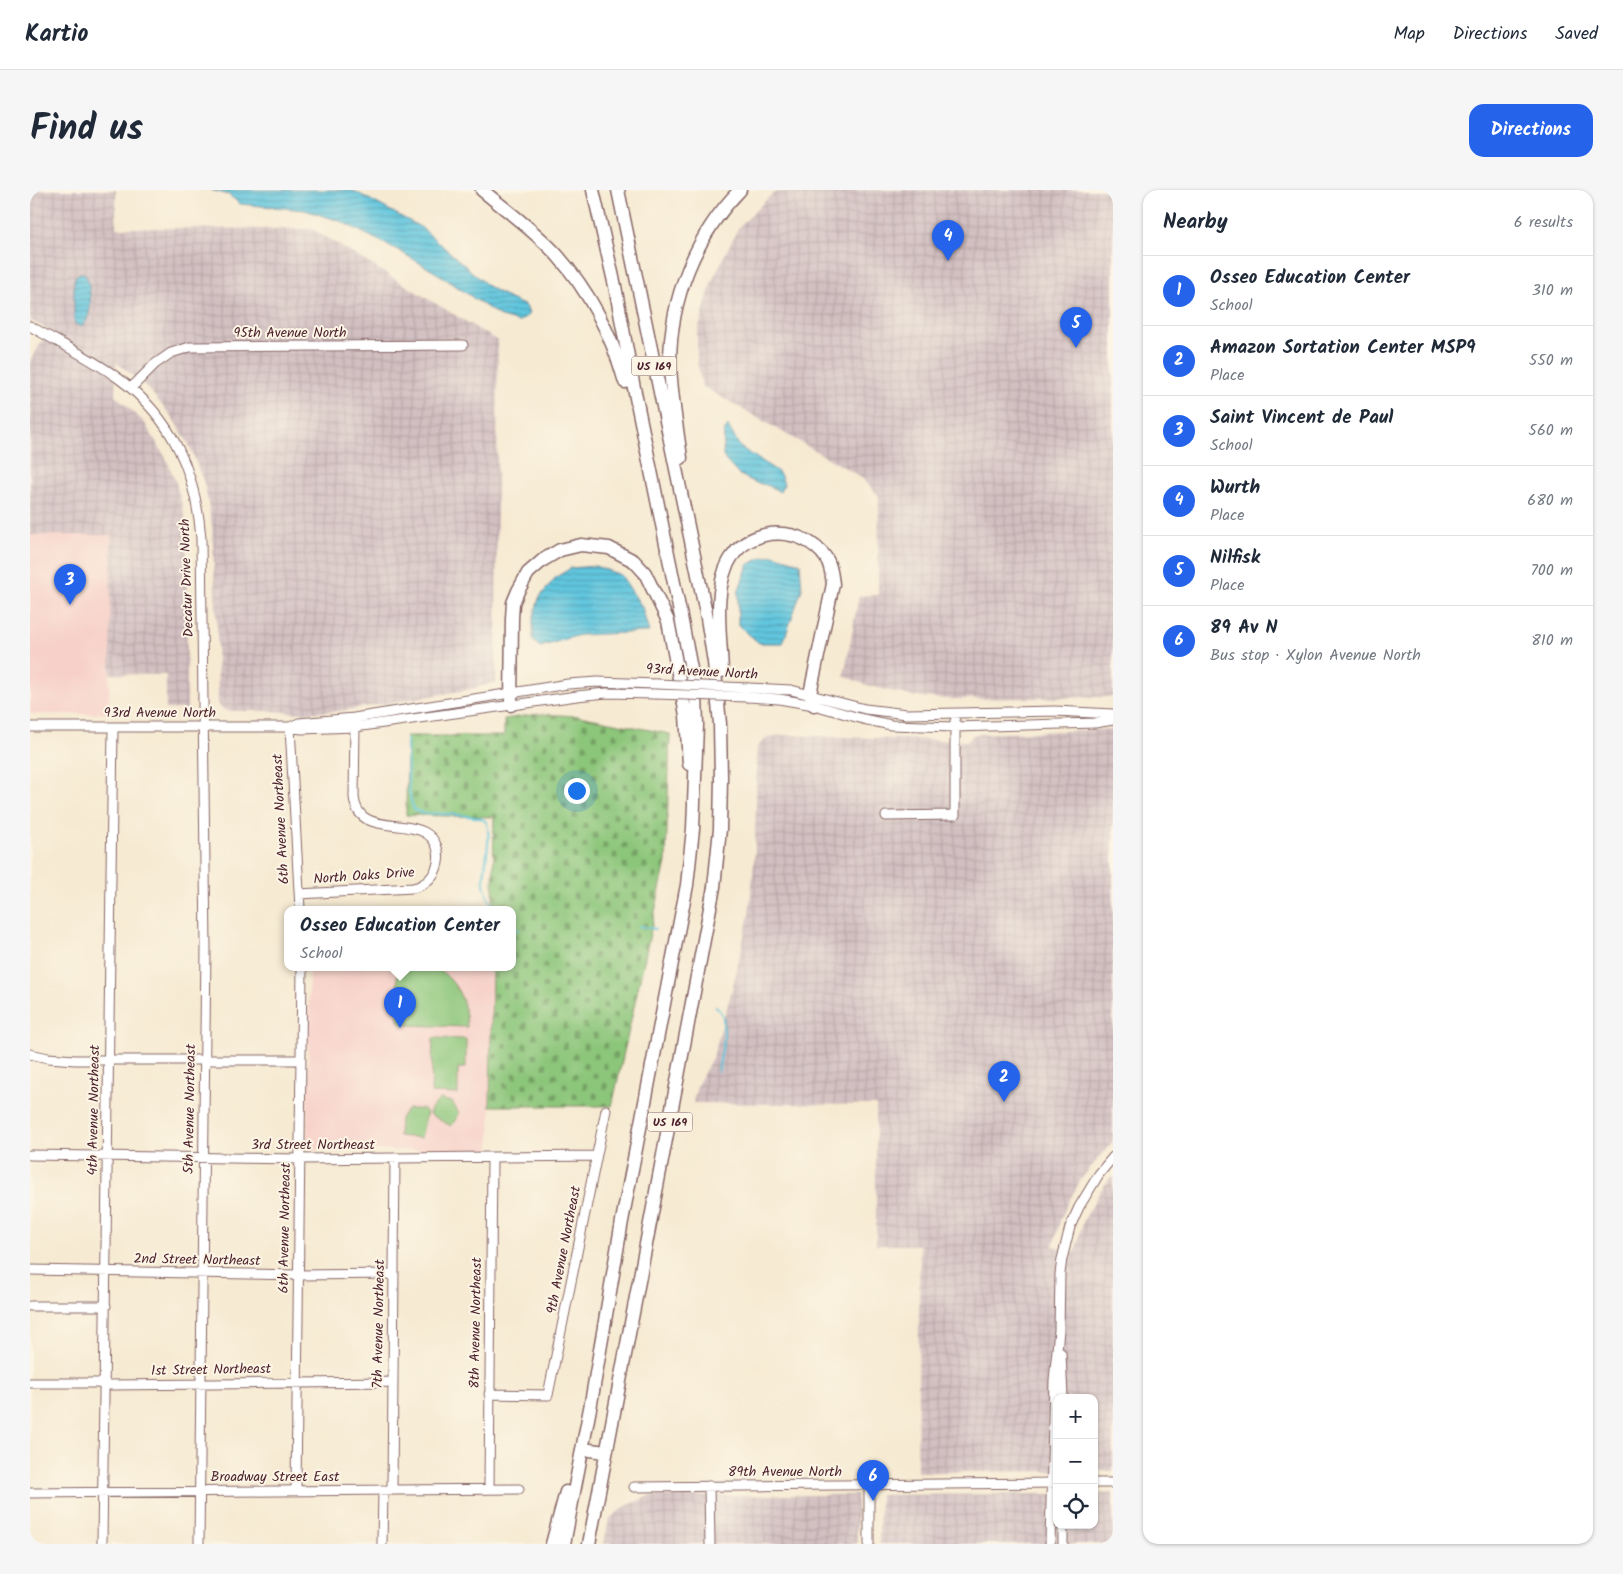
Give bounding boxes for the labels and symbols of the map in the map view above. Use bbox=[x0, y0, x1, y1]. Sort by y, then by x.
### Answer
pin: 4 bbox=[932, 220, 964, 261]
pin: 5 bbox=[1060, 307, 1092, 348]
street label: 95th Avenue North bbox=[233, 322, 347, 344]
road number: US 169 bbox=[632, 357, 676, 376]
street label: Decatur Drive North bbox=[174, 518, 200, 638]
pin: 3 bbox=[54, 564, 86, 605]
street label: 93rd Avenue North bbox=[645, 658, 759, 686]
street label: 93rd Avenue North bbox=[104, 702, 216, 724]
street label: 6th Avenue Northeast bbox=[267, 753, 295, 885]
your location bbox=[564, 778, 590, 804]
street label: North Oaks Drive bbox=[313, 861, 416, 891]
pin: 1 bbox=[384, 987, 416, 1028]
street label: 5th Avenue Northeast bbox=[178, 1043, 202, 1174]
street label: 4th Avenue Northeast bbox=[82, 1044, 106, 1176]
pin: 2 bbox=[988, 1061, 1020, 1102]
road number: US 169 bbox=[648, 1112, 692, 1132]
street label: 3rd Street Northeast bbox=[251, 1134, 376, 1156]
street label: 6th Avenue Northeast bbox=[273, 1162, 297, 1294]
street label: 9th Avenue Northeast bbox=[541, 1184, 587, 1316]
street label: 2nd Street Northeast bbox=[133, 1248, 261, 1272]
street label: 8th Avenue Northeast bbox=[464, 1257, 488, 1389]
street label: 7th Avenue Northeast bbox=[367, 1259, 391, 1389]
street label: 1st Street Northeast bbox=[151, 1358, 272, 1382]
pin: 6 bbox=[857, 1460, 889, 1501]
street label: 89th Avenue North bbox=[728, 1461, 842, 1483]
street label: Broadway Street East bbox=[211, 1466, 340, 1488]

